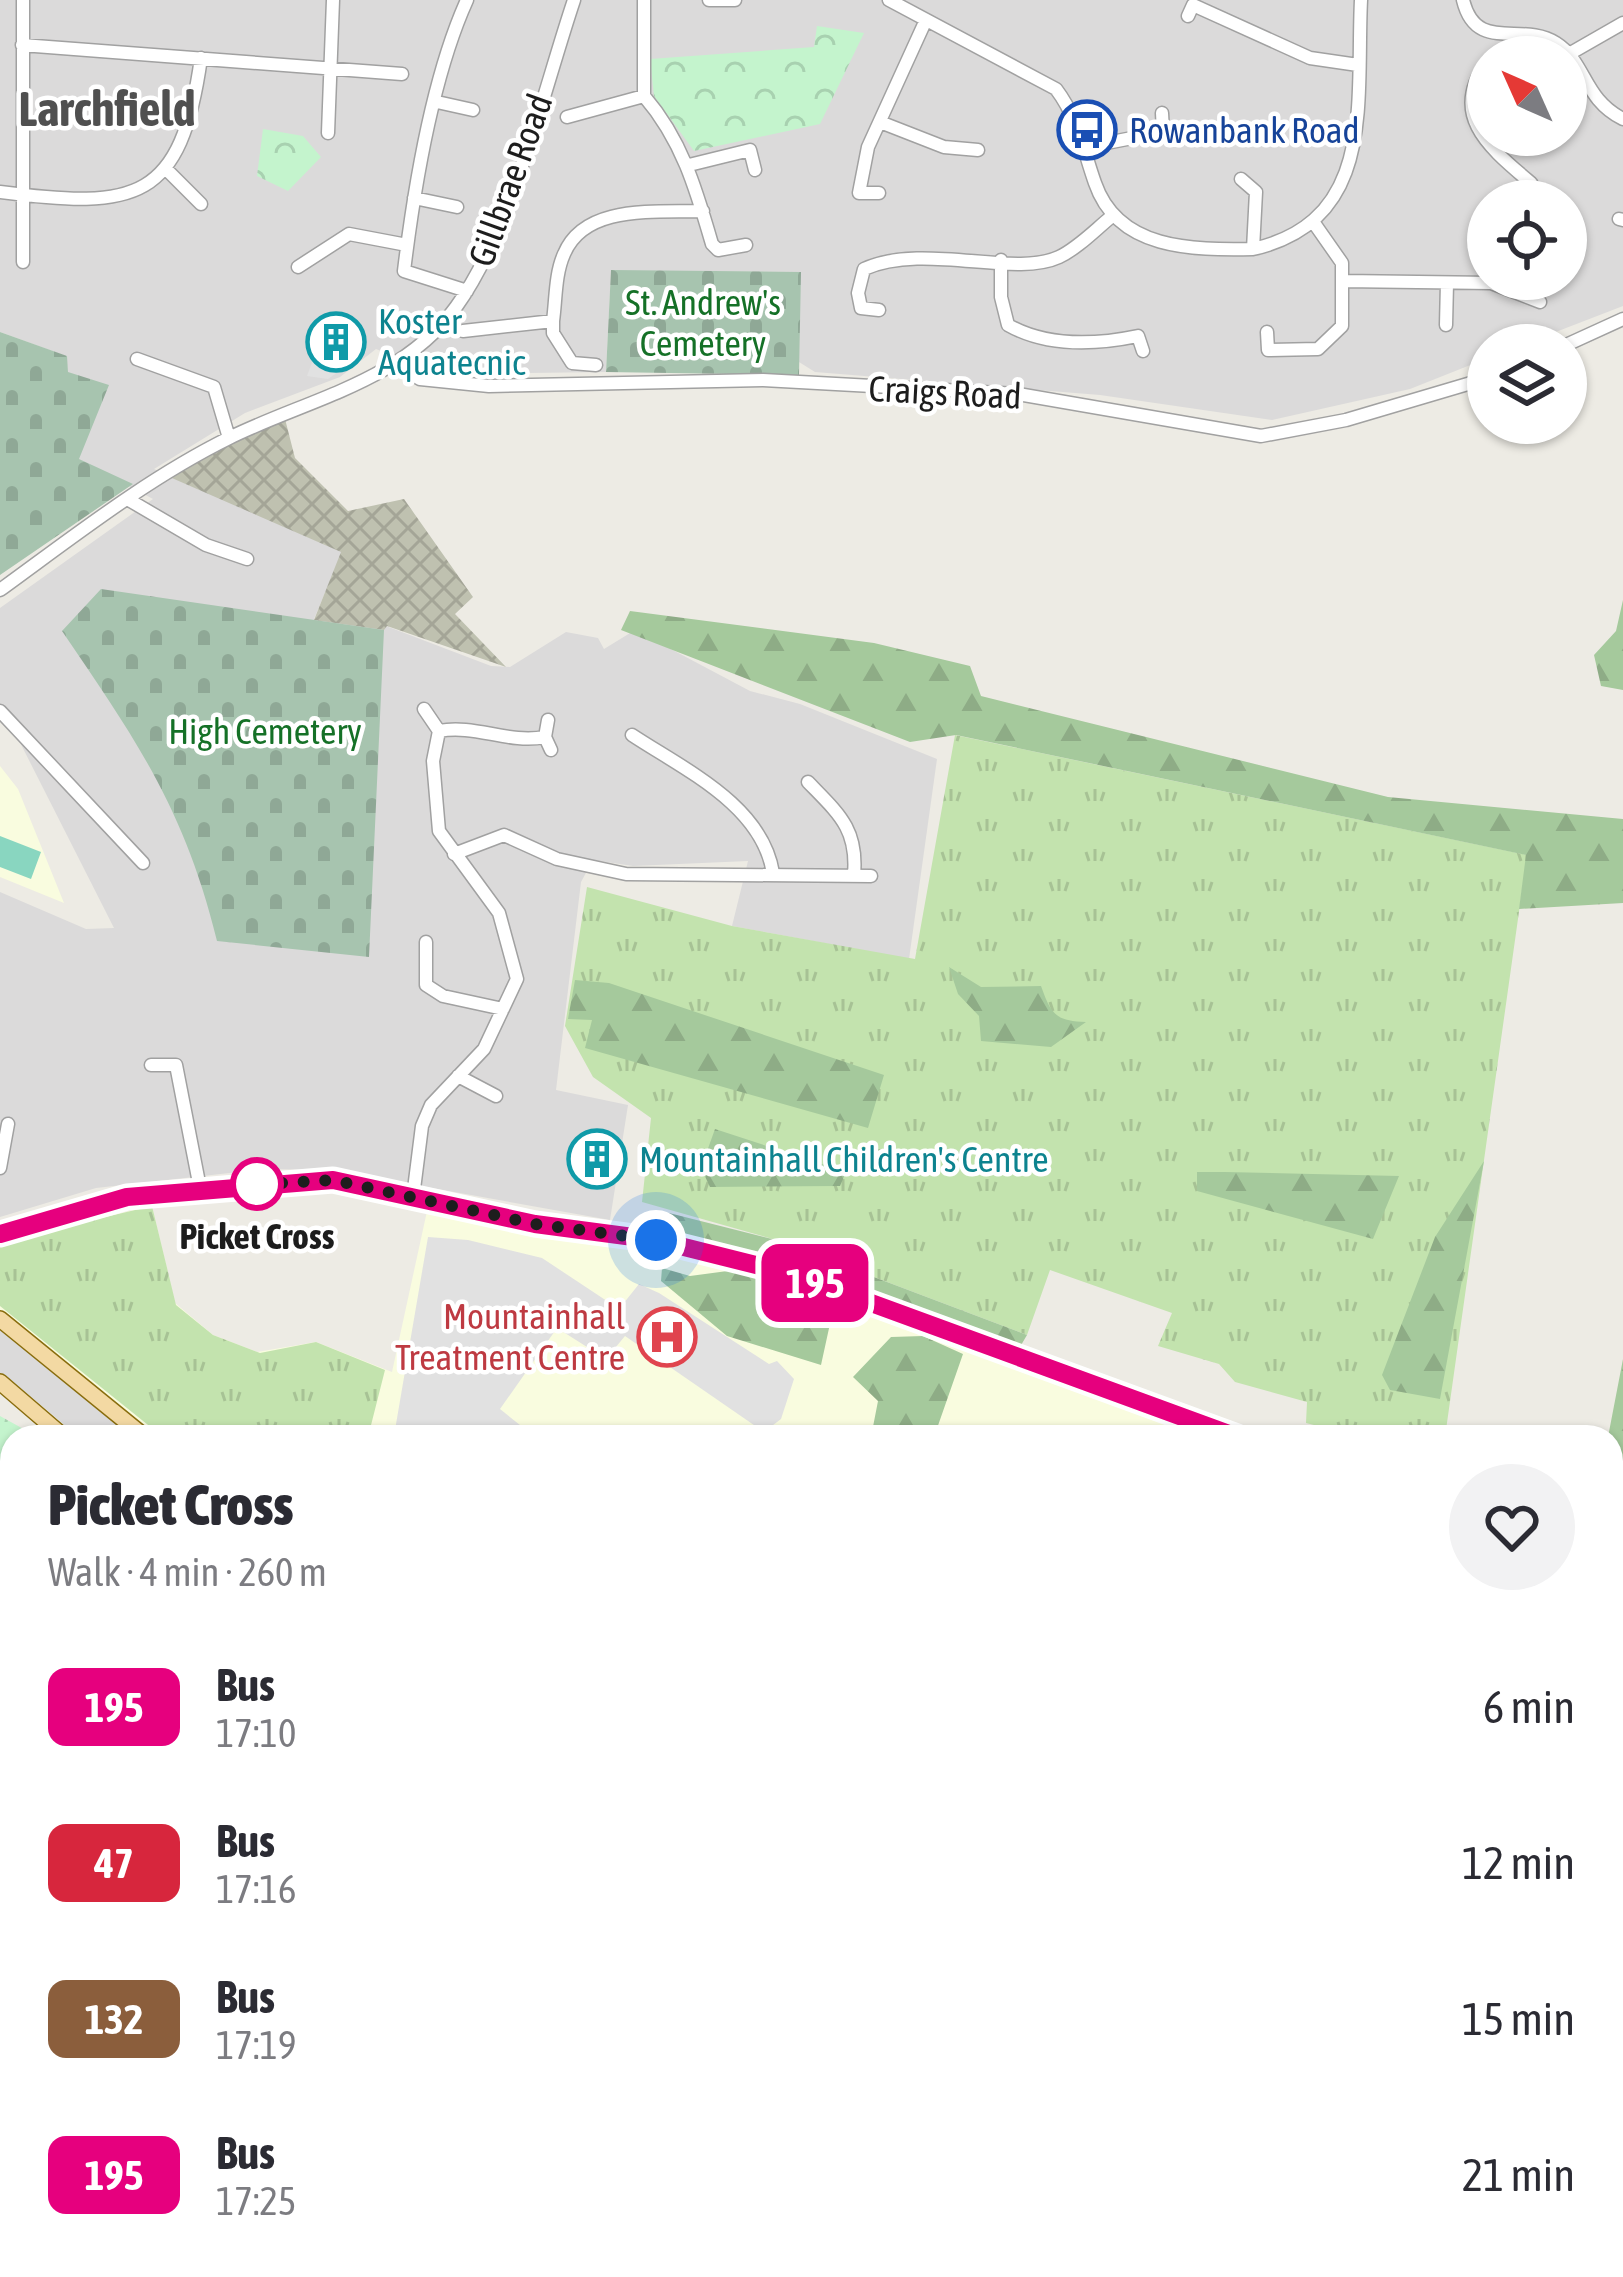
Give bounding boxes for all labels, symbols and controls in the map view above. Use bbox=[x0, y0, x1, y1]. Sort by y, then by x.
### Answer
north arrow bbox=[1467, 36, 1587, 156]
map controls bbox=[1467, 36, 1587, 444]
district label: Larchfield bbox=[18, 81, 196, 136]
street label: Gillbrae Road bbox=[459, 88, 561, 272]
bus stop icon: Rowanbank Road bbox=[1056, 99, 1118, 161]
place label: Rowanbank Road bbox=[1129, 109, 1360, 151]
button: locate bbox=[1467, 180, 1587, 300]
park label: St. Andrew's Cemetery bbox=[625, 281, 781, 364]
place label: Koster Aquatecnic bbox=[378, 300, 526, 383]
building icon: Koster Aquatecnic bbox=[305, 311, 367, 373]
button: layers bbox=[1467, 324, 1587, 444]
street label: Craigs Road bbox=[868, 367, 1022, 417]
park label: High Cemetery bbox=[168, 710, 362, 752]
building icon: Mountainhall Children's Centre bbox=[566, 1128, 628, 1190]
place label: Mountainhall Children's Centre bbox=[639, 1138, 1049, 1180]
marker: Picket Cross bbox=[232, 1159, 282, 1209]
your location bbox=[626, 1210, 686, 1270]
place label: Picket Cross bbox=[180, 1215, 335, 1257]
line badge: 195 bbox=[746, 1244, 884, 1322]
text: 195 bbox=[785, 1259, 845, 1307]
place label: Mountainhall Treatment Centre bbox=[395, 1295, 625, 1378]
hospital icon: Mountainhall Treatment Centre bbox=[636, 1306, 698, 1368]
button: heart bbox=[1449, 1464, 1575, 1590]
text: Picket Cross bbox=[48, 1472, 293, 1537]
text: Walk · 4 min · 260 m bbox=[48, 1550, 327, 1594]
text: Bus bbox=[216, 1659, 275, 1711]
text: 6 min bbox=[1483, 1681, 1575, 1733]
text: 195 bbox=[84, 1683, 144, 1731]
text: 17:10 bbox=[216, 1711, 296, 1755]
text: Bus bbox=[216, 1815, 275, 1867]
text: 12 min bbox=[1462, 1837, 1575, 1889]
text: 47 bbox=[94, 1839, 134, 1887]
text: 17:16 bbox=[216, 1867, 296, 1911]
text: Bus bbox=[216, 1971, 275, 2023]
text: 15 min bbox=[1462, 1993, 1575, 2045]
text: 132 bbox=[84, 1995, 144, 2043]
text: 17:19 bbox=[216, 2023, 296, 2067]
text: Bus bbox=[216, 2127, 275, 2179]
text: 21 min bbox=[1462, 2149, 1575, 2201]
text: 195 bbox=[84, 2151, 144, 2199]
text: 17:25 bbox=[216, 2179, 296, 2223]

